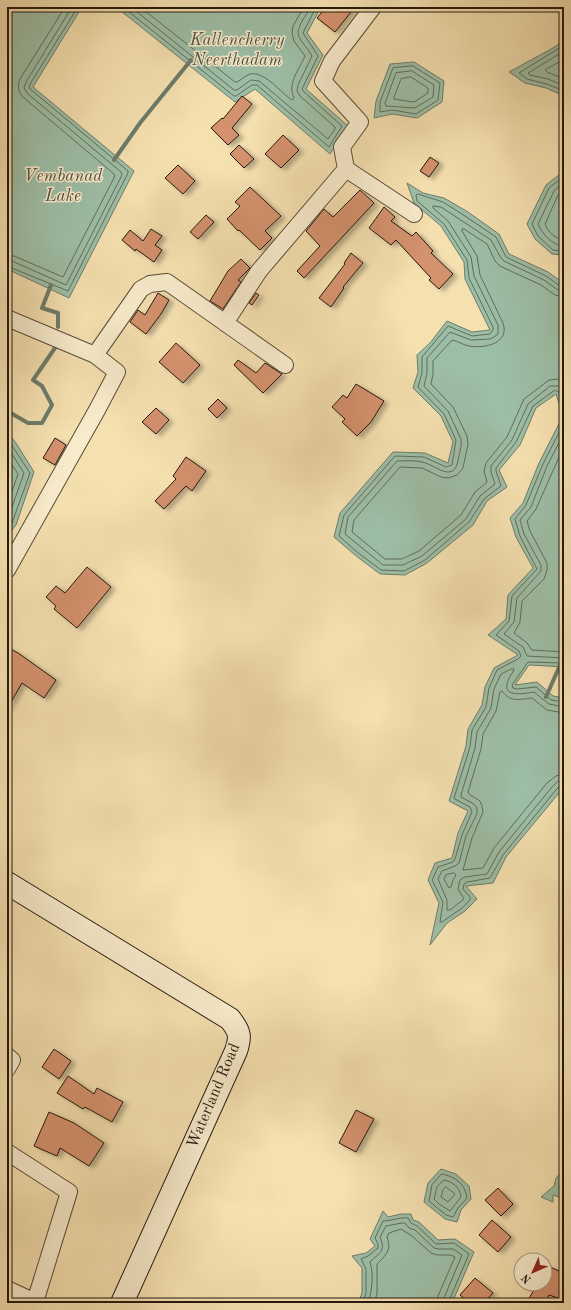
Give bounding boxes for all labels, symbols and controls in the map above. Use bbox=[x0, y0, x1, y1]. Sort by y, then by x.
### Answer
water label: Kallencherry Neerthadam bbox=[189, 32, 285, 69]
water label: Vembanad Lake bbox=[24, 168, 103, 205]
street label: Waterland Road bbox=[185, 1041, 243, 1151]
north arrow bbox=[513, 1252, 553, 1292]
text: N bbox=[520, 1271, 534, 1285]

